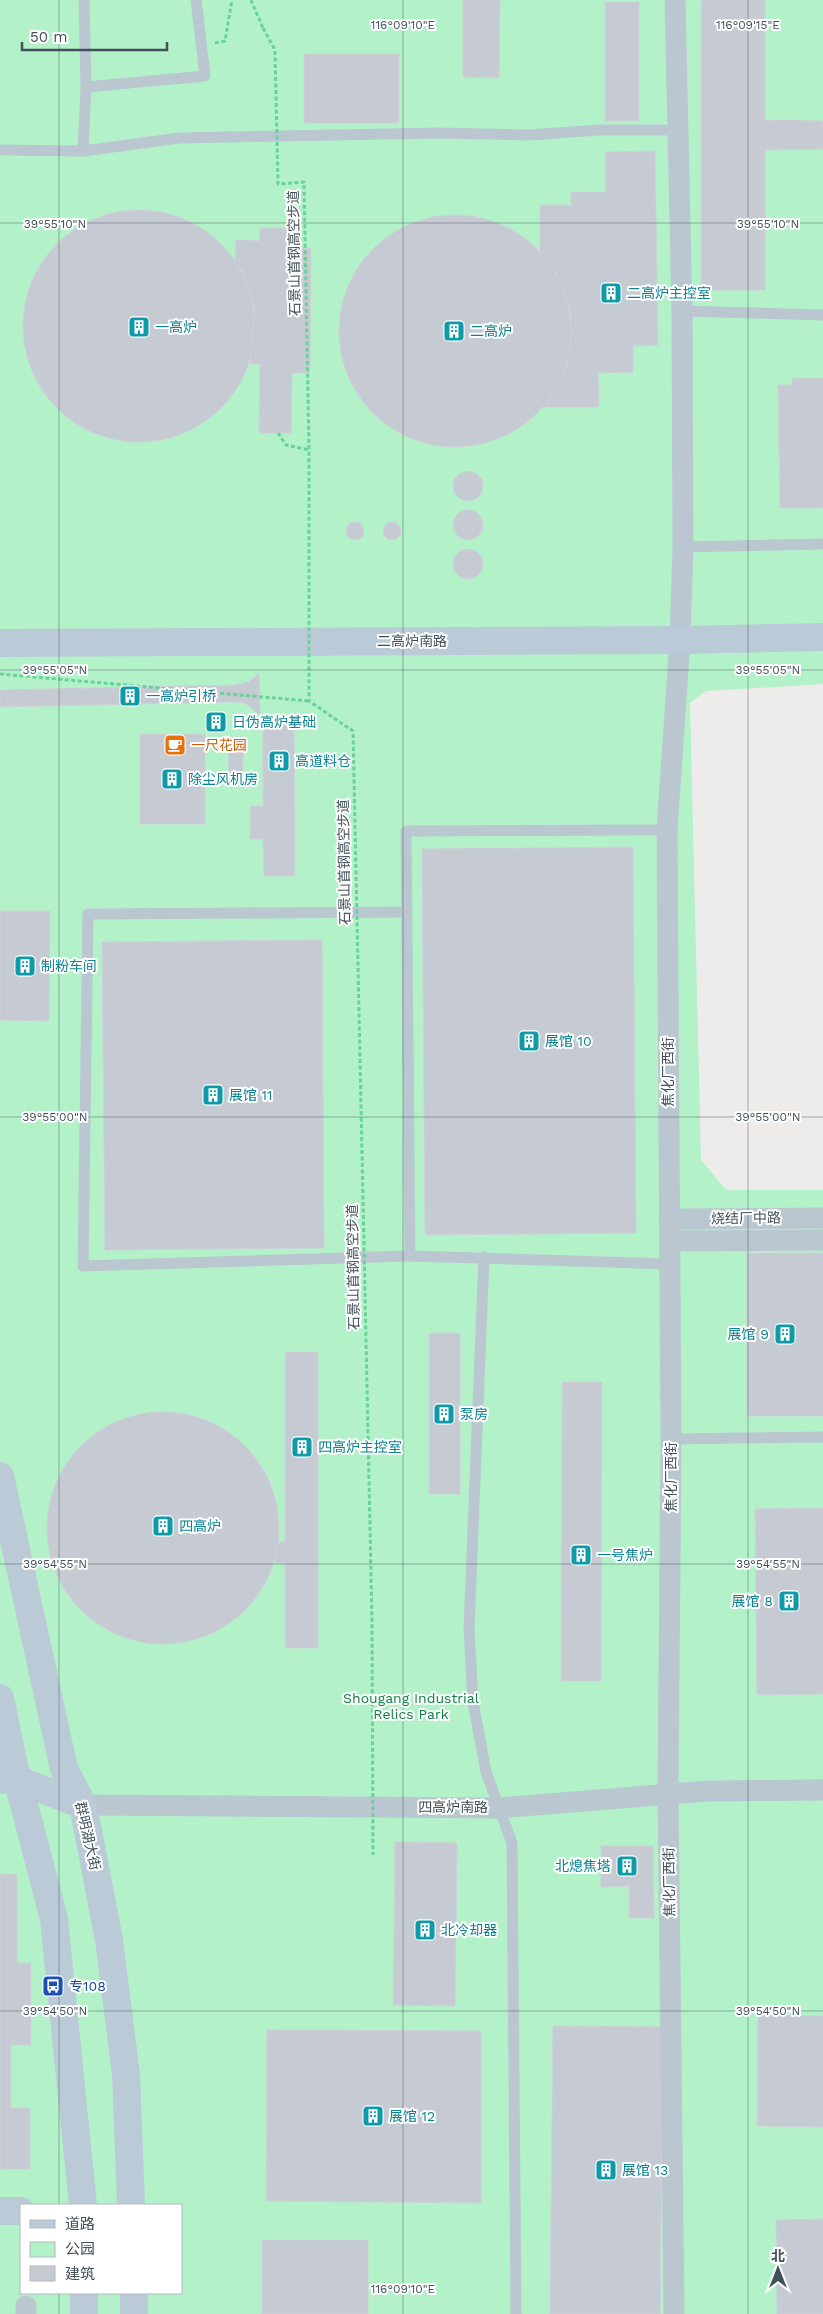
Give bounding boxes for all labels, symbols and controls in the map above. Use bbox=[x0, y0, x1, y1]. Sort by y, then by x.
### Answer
text: 116°09'10"E bbox=[371, 18, 436, 32]
text: 116°09'15"E bbox=[716, 18, 780, 32]
scale bar bbox=[22, 20, 168, 52]
text: 50 m bbox=[30, 28, 67, 46]
street label: 石景山首钢高空步道 bbox=[285, 190, 303, 316]
text: 39°55'10"N bbox=[24, 217, 86, 231]
text: 39°55'10"N bbox=[737, 217, 799, 231]
building icon: 二高炉主控室 bbox=[599, 281, 623, 305]
place label: 二高炉主控室 bbox=[627, 285, 711, 301]
building icon: 一高炉 bbox=[127, 315, 151, 339]
place label: 一高炉 bbox=[155, 319, 197, 335]
building icon: 二高炉 bbox=[442, 319, 466, 343]
place label: 二高炉 bbox=[470, 323, 512, 339]
street label: 二高炉南路 bbox=[377, 633, 447, 649]
text: 39°55'05"N bbox=[23, 663, 87, 677]
text: 39°55'05"N bbox=[736, 663, 800, 677]
building icon: 一高炉引桥 bbox=[118, 684, 142, 708]
place label: 一高炉引桥 bbox=[146, 688, 216, 704]
building icon: 日伪高炉基础 bbox=[204, 710, 228, 734]
place label: 日伪高炉基础 bbox=[232, 714, 316, 730]
cafe icon: 一尺花园 bbox=[163, 733, 187, 757]
place label: 一尺花园 bbox=[191, 737, 247, 753]
building icon: 高道料仓 bbox=[267, 749, 291, 773]
place label: 高道料仓 bbox=[295, 753, 351, 769]
building icon: 除尘风机房 bbox=[160, 767, 184, 791]
place label: 除尘风机房 bbox=[188, 771, 258, 787]
street label: 石景山首钢高空步道 bbox=[335, 799, 353, 925]
building icon: 制粉车间 bbox=[13, 954, 37, 978]
place label: 制粉车间 bbox=[41, 958, 97, 974]
building icon: 展馆 10 bbox=[517, 1029, 541, 1053]
place label: 展馆 10 bbox=[545, 1033, 592, 1049]
street label: 焦化厂西街 bbox=[660, 1037, 676, 1107]
building icon: 展馆 11 bbox=[201, 1083, 225, 1107]
place label: 展馆 11 bbox=[229, 1087, 272, 1103]
text: 39°55'00"N bbox=[22, 1110, 88, 1124]
text: 39°55'00"N bbox=[735, 1110, 801, 1124]
street label: 石景山首钢高空步道 bbox=[344, 1204, 362, 1330]
street label: 烧结厂中路 bbox=[711, 1209, 781, 1227]
building icon: 展馆 9 bbox=[773, 1322, 797, 1346]
place label: 展馆 9 bbox=[728, 1326, 769, 1342]
building icon: 泵房 bbox=[432, 1402, 456, 1426]
place label: 泵房 bbox=[460, 1406, 488, 1422]
building icon: 四高炉主控室 bbox=[290, 1435, 314, 1459]
place label: 四高炉主控室 bbox=[318, 1439, 402, 1455]
street label: 焦化厂西街 bbox=[663, 1442, 679, 1512]
building icon: 四高炉 bbox=[151, 1514, 175, 1538]
place label: 四高炉 bbox=[179, 1518, 221, 1534]
building icon: 一号焦炉 bbox=[569, 1543, 593, 1567]
place label: 一号焦炉 bbox=[597, 1547, 653, 1563]
text: 39°54'55"N bbox=[23, 1557, 87, 1571]
text: 39°54'55"N bbox=[736, 1557, 800, 1571]
building icon: 展馆 8 bbox=[777, 1589, 801, 1613]
place label: 展馆 8 bbox=[732, 1593, 773, 1609]
park label: Shougang Industrial Relics Park bbox=[343, 1690, 480, 1722]
street label: 四高炉南路 bbox=[418, 1799, 488, 1815]
street label: 群明湖大街 bbox=[72, 1800, 104, 1872]
street label: 焦化厂西街 bbox=[660, 1847, 678, 1917]
building icon: 北熄焦塔 bbox=[615, 1854, 639, 1878]
place label: 北熄焦塔 bbox=[555, 1858, 611, 1874]
building icon: 北冷却器 bbox=[413, 1918, 437, 1942]
place label: 北冷却器 bbox=[441, 1922, 497, 1938]
bus stop icon: 专108 bbox=[41, 1974, 65, 1998]
place label: 专108 bbox=[69, 1978, 106, 1994]
text: 39°54'50"N bbox=[23, 2004, 87, 2018]
text: 39°54'50"N bbox=[736, 2004, 800, 2018]
building icon: 展馆 12 bbox=[361, 2104, 385, 2128]
place label: 展馆 12 bbox=[389, 2108, 435, 2124]
building icon: 展馆 13 bbox=[594, 2158, 618, 2182]
place label: 展馆 13 bbox=[622, 2162, 668, 2178]
legend bbox=[20, 2204, 182, 2294]
text: 道路 bbox=[65, 2215, 95, 2233]
text: 公园 bbox=[65, 2240, 95, 2258]
north arrow bbox=[753, 2244, 803, 2294]
text: 北 bbox=[771, 2248, 785, 2264]
text: 建筑 bbox=[65, 2265, 95, 2283]
text: 116°09'10"E bbox=[371, 2282, 436, 2296]

